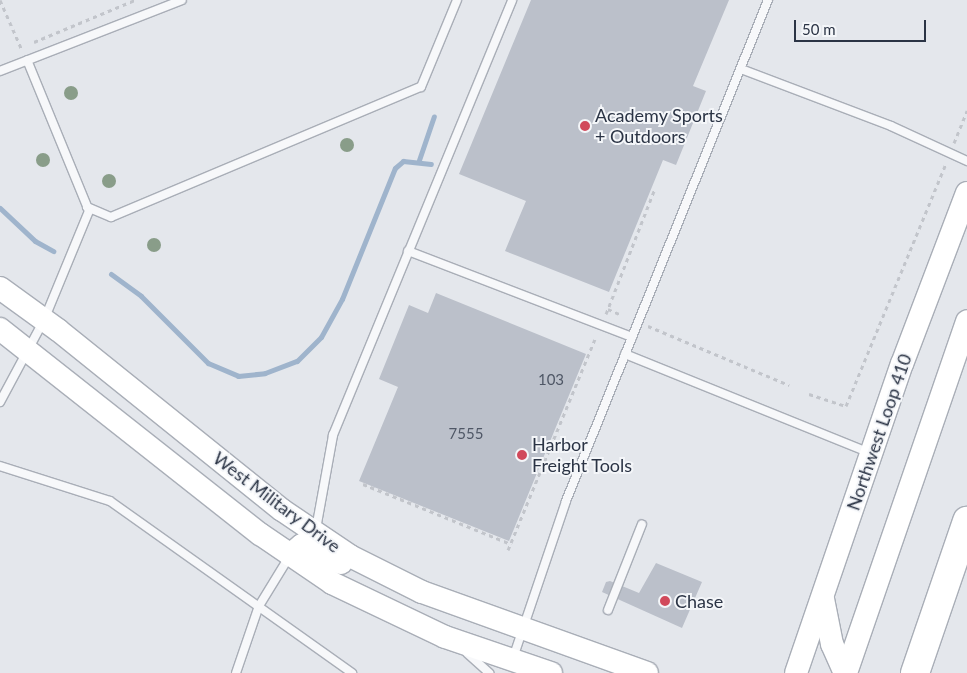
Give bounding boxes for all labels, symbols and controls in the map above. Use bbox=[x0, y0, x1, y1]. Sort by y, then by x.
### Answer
scale bar bbox=[797, 10, 930, 42]
text: 50 m bbox=[802, 20, 836, 38]
place label: Academy Sports + Outdoors bbox=[595, 105, 723, 148]
marker: Academy Sports + Outdoors bbox=[579, 120, 591, 132]
street label: Northwest Loop 410 bbox=[842, 351, 916, 513]
house number: 103 bbox=[538, 371, 564, 389]
house number: 7555 bbox=[449, 425, 483, 443]
place label: Harbor Freight Tools bbox=[532, 434, 633, 476]
street label: West Military Drive bbox=[209, 447, 345, 557]
marker: Harbor Freight Tools bbox=[516, 449, 528, 461]
place label: Chase bbox=[675, 590, 723, 612]
marker: Chase bbox=[659, 595, 671, 607]

